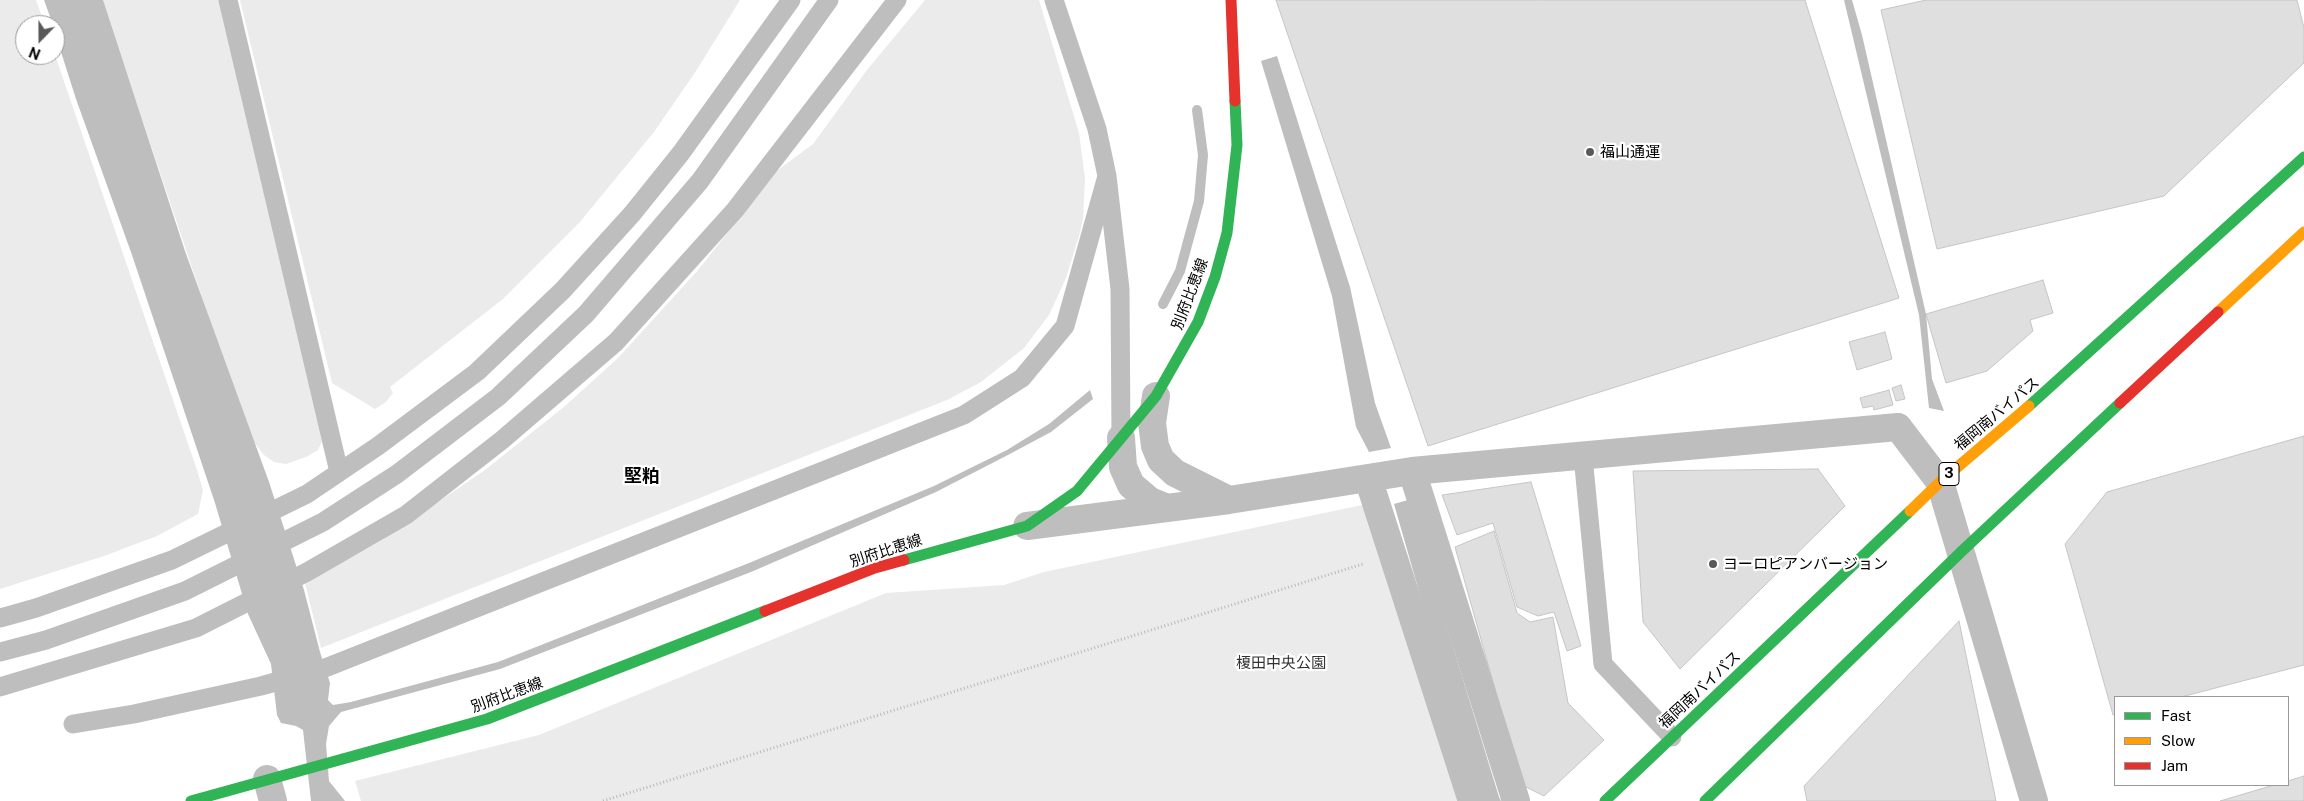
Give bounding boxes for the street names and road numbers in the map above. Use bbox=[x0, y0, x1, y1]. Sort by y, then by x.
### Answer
street label: 別府比恵線 bbox=[1168, 256, 1212, 332]
street label: 福岡南バイパス bbox=[1951, 373, 2043, 455]
road number: 3 bbox=[1939, 462, 1959, 486]
street label: 別府比恵線 bbox=[848, 531, 924, 571]
street label: 福岡南バイパス bbox=[1655, 648, 1745, 732]
street label: 別府比恵線 bbox=[469, 674, 545, 716]

